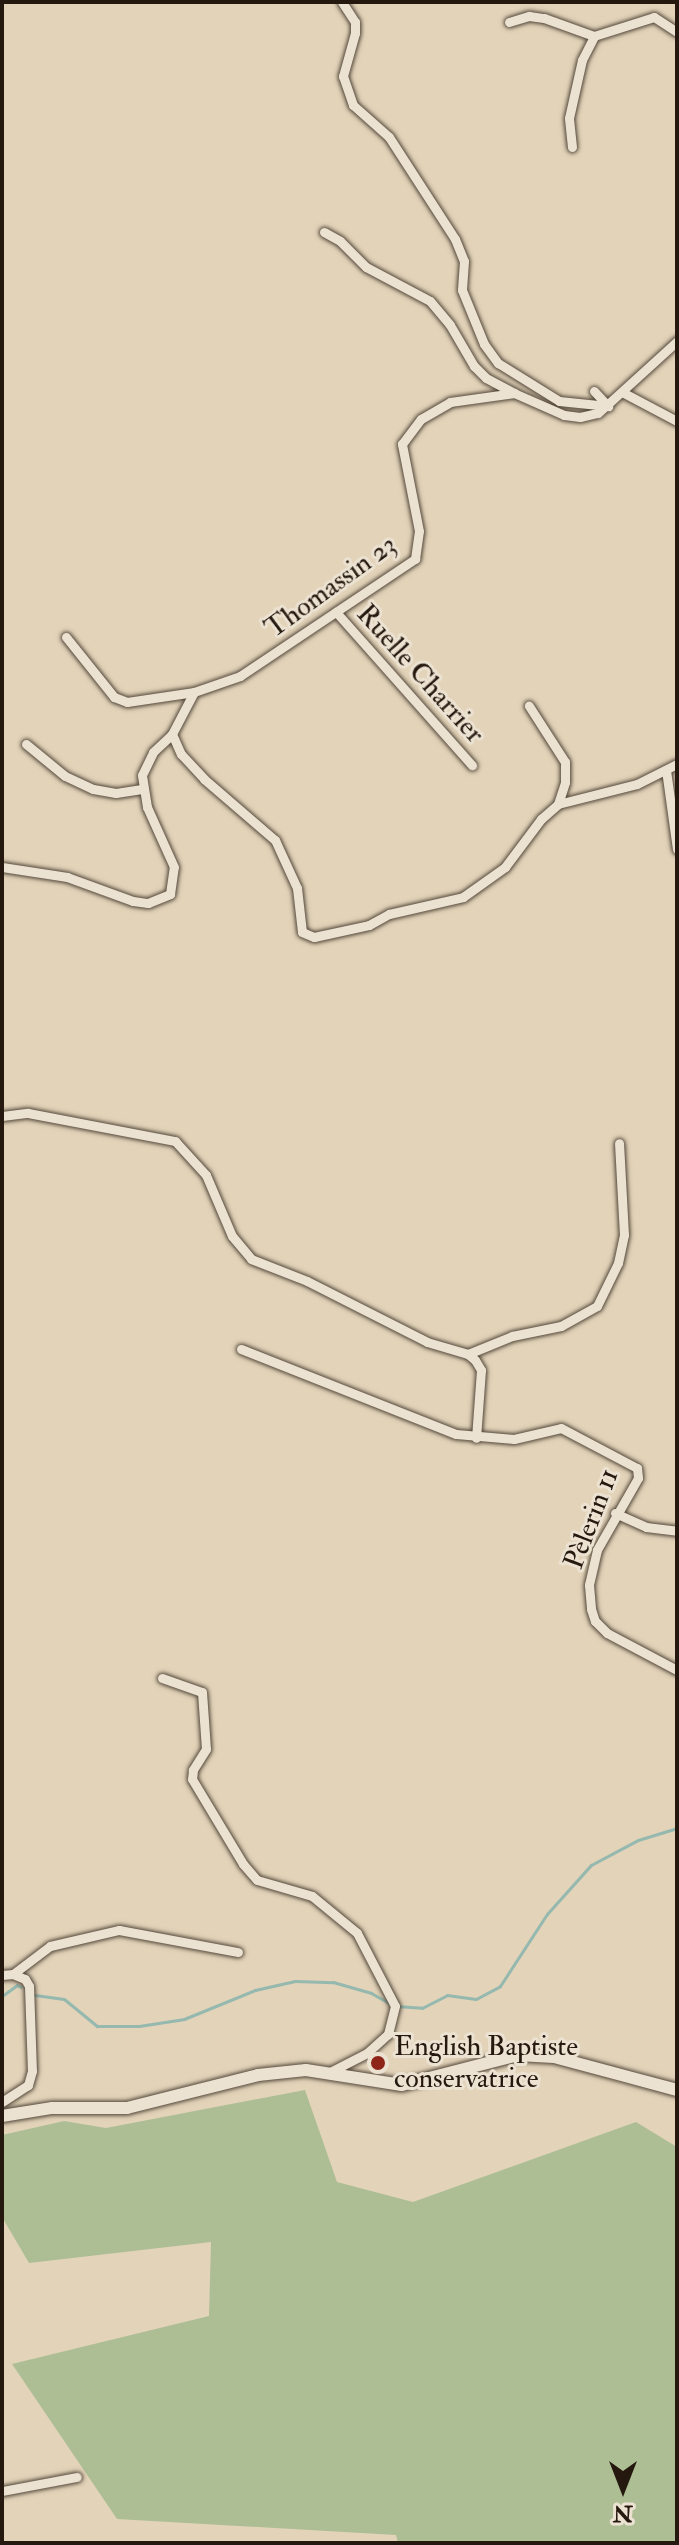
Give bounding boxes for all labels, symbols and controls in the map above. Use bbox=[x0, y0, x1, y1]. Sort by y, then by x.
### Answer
street label: Thomassin 23 bbox=[259, 528, 403, 646]
street label: Ruelle Charrier bbox=[349, 598, 491, 750]
street label: Pèlerin 11 bbox=[558, 1464, 626, 1574]
place label: English Baptiste conservatrice bbox=[394, 2030, 578, 2096]
marker: English Baptiste conservatrice bbox=[369, 2054, 387, 2072]
north arrow bbox=[583, 2449, 663, 2529]
text: N bbox=[613, 2499, 633, 2527]

